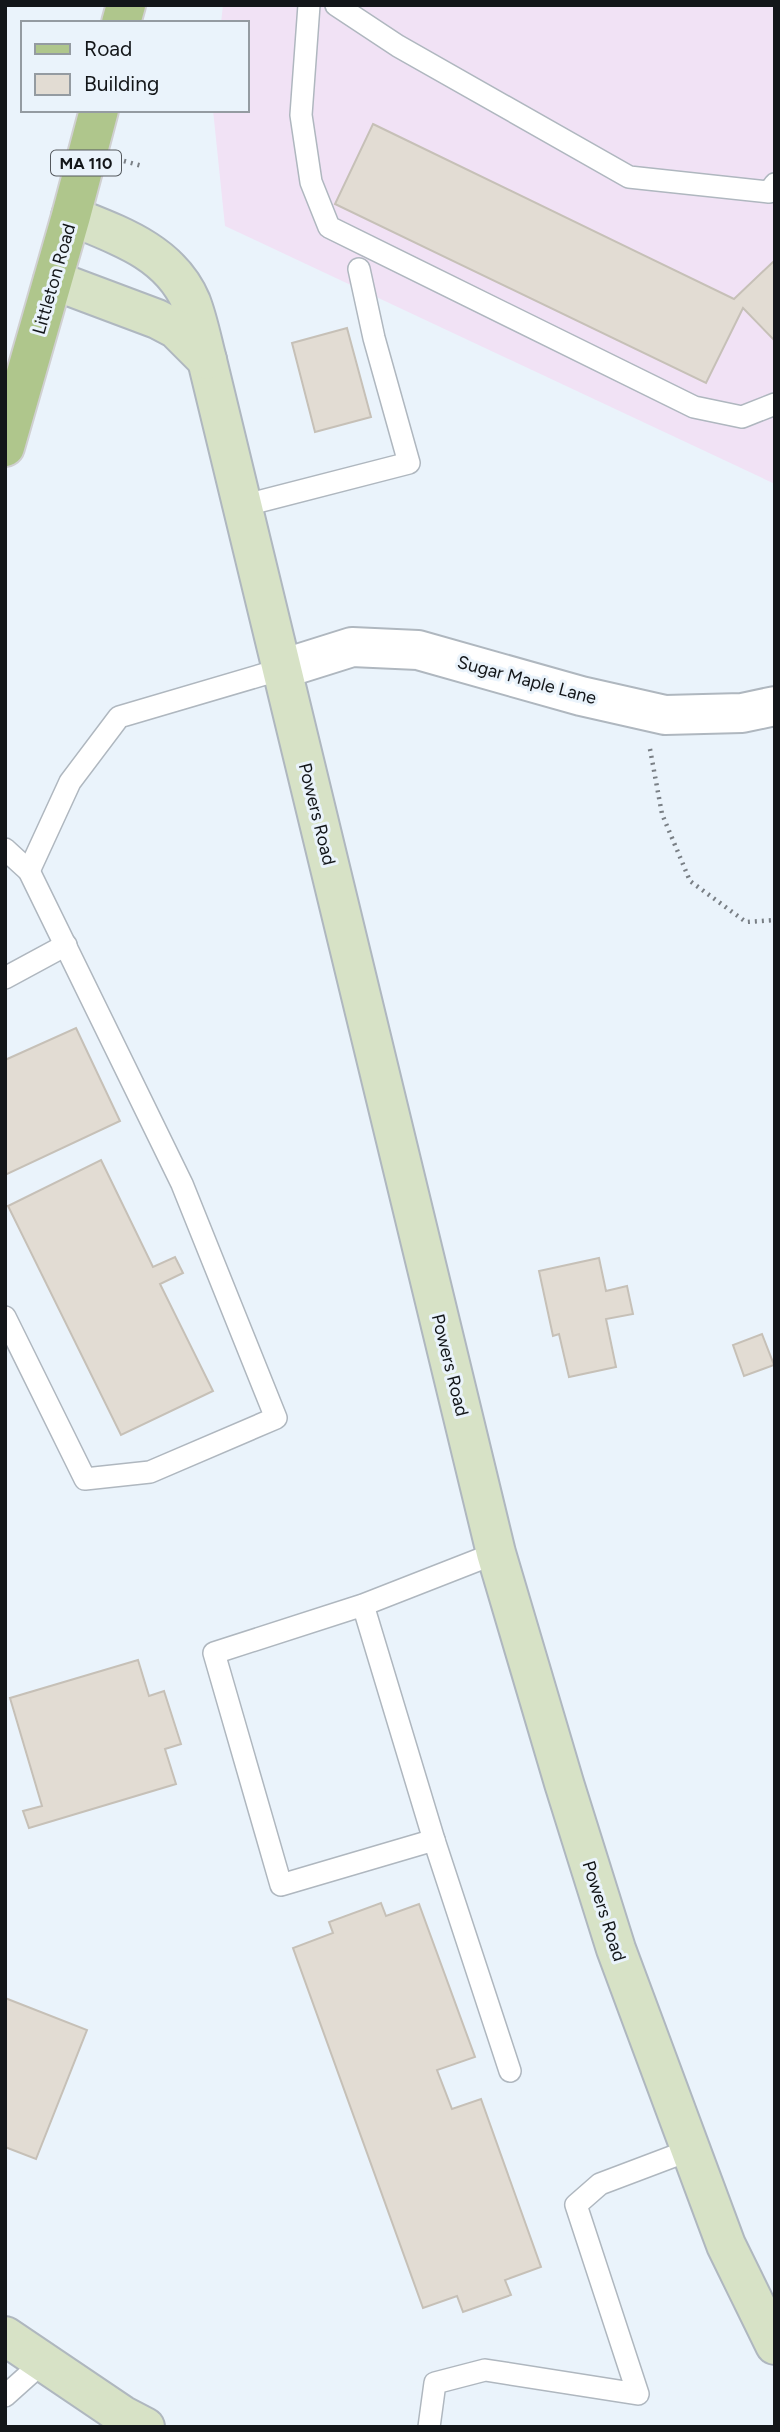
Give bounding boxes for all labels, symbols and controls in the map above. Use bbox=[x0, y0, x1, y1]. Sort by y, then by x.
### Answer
legend bbox=[21, 21, 248, 112]
text: Road bbox=[84, 36, 132, 61]
text: Building bbox=[84, 71, 159, 96]
road number: MA 110 bbox=[51, 150, 121, 176]
street label: Littleton Road bbox=[28, 221, 80, 337]
street label: Sugar Maple Lane bbox=[455, 651, 599, 709]
street label: Powers Road bbox=[294, 761, 340, 867]
street label: Powers Road bbox=[427, 1312, 473, 1418]
street label: Powers Road bbox=[577, 1858, 631, 1964]

